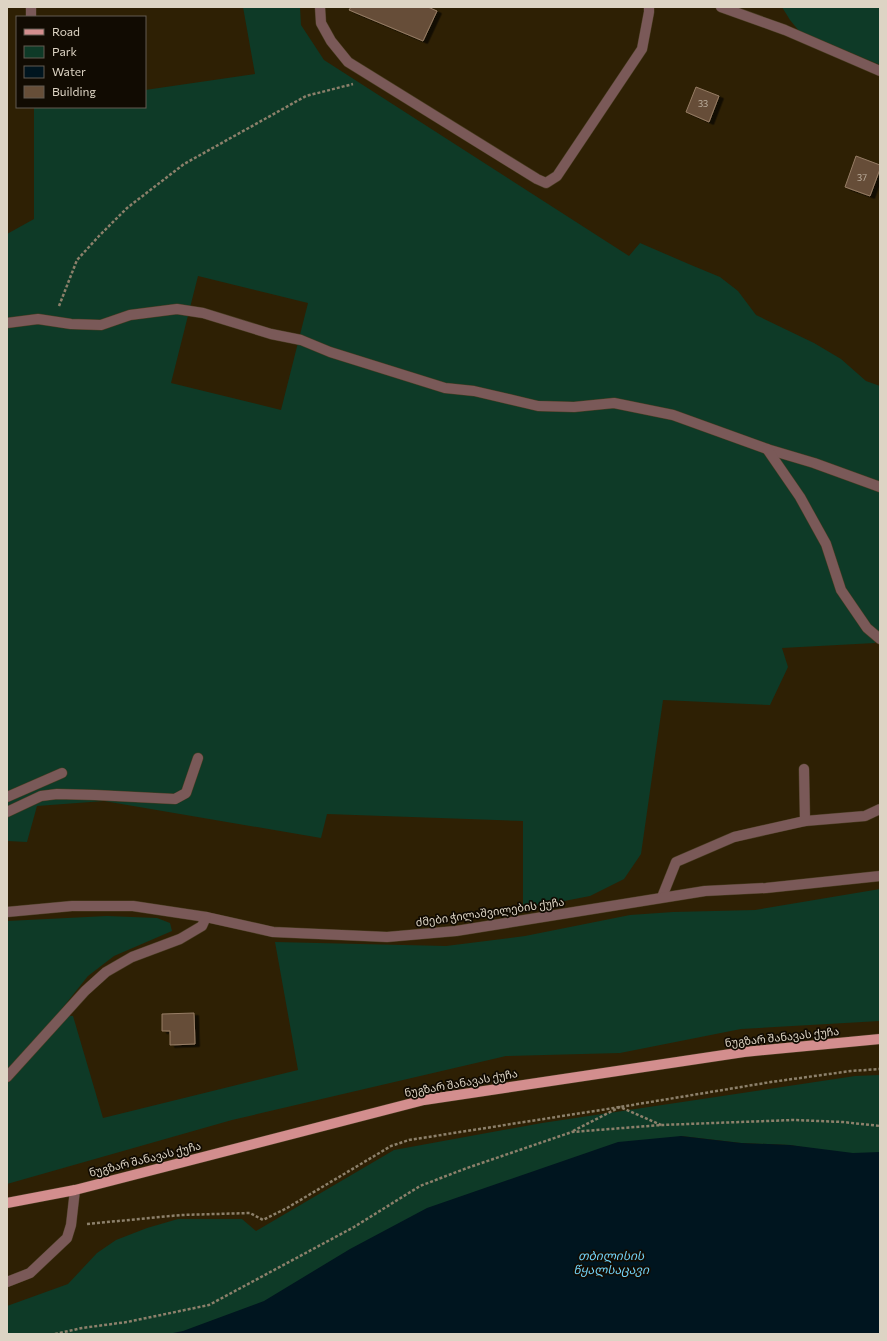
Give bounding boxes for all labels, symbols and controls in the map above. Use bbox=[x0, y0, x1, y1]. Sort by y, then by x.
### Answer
legend bbox=[16, 16, 146, 108]
text: Road bbox=[52, 24, 80, 38]
text: Park bbox=[52, 44, 78, 58]
text: Water bbox=[52, 64, 86, 78]
text: Building bbox=[52, 84, 96, 98]
house number: 33 bbox=[698, 98, 708, 109]
house number: 37 bbox=[857, 172, 867, 183]
street label: ძმები ჭილაშვილების ქუჩა bbox=[415, 895, 565, 929]
street label: ნუგზარ შანავას ქუჩა bbox=[724, 1024, 840, 1050]
street label: ნუგზარ შანავას ქუჩა bbox=[403, 1066, 519, 1100]
street label: ნუგზარ შანავას ქუჩა bbox=[88, 1138, 202, 1180]
water label: თბილისის წყალსაცავი bbox=[573, 1248, 650, 1277]

